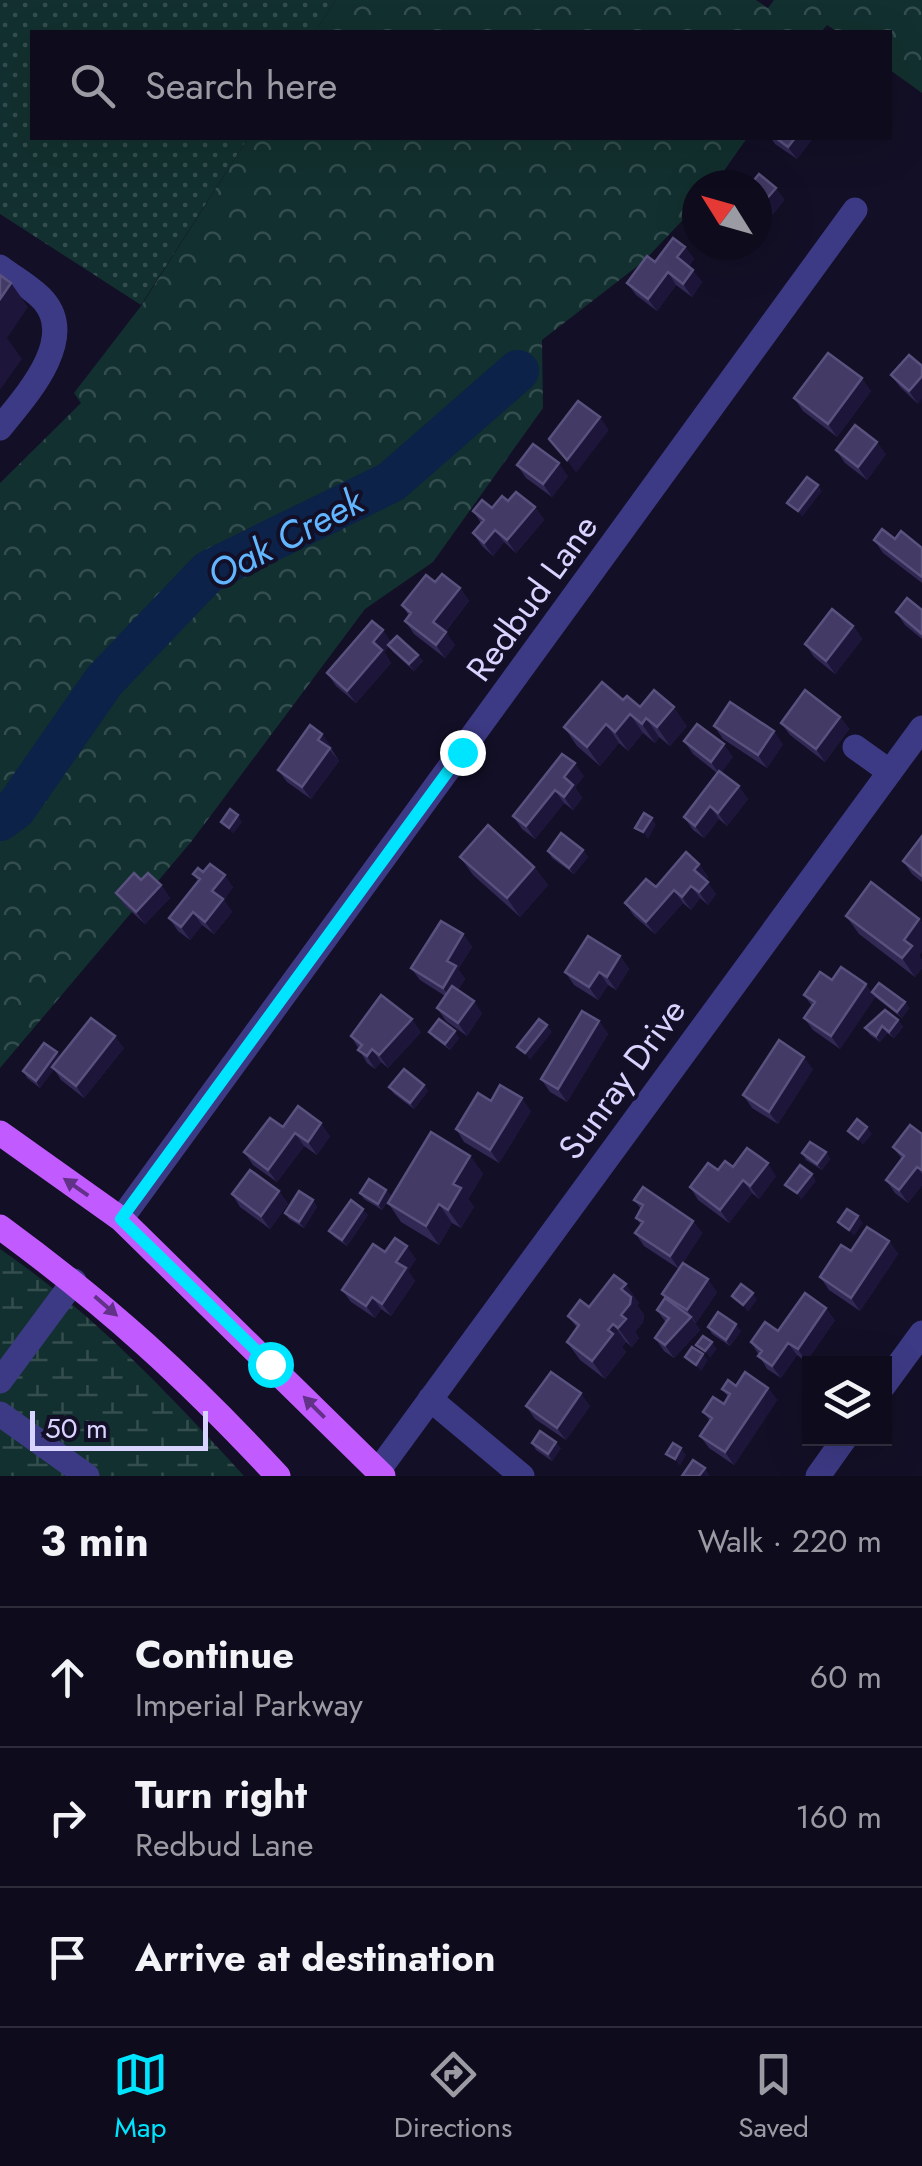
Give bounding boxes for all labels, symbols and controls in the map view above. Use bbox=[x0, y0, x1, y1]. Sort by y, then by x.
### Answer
search box bbox=[30, 30, 892, 140]
icon: search bbox=[65, 58, 120, 113]
text: Search here bbox=[145, 58, 337, 113]
north arrow bbox=[682, 170, 772, 260]
water label: Oak Creek bbox=[197, 473, 374, 602]
street label: Redbud Lane bbox=[454, 504, 610, 692]
route end bbox=[440, 730, 486, 776]
street label: Sunray Drive bbox=[546, 988, 698, 1170]
one-way arrow bbox=[62, 1178, 89, 1197]
one-way arrow bbox=[94, 1295, 119, 1317]
route start bbox=[248, 1342, 294, 1388]
map controls bbox=[802, 1356, 892, 1446]
button: layers bbox=[802, 1356, 892, 1446]
one-way arrow bbox=[302, 1396, 326, 1420]
scale bar bbox=[30, 1406, 208, 1450]
text: 50 m bbox=[45, 1408, 108, 1449]
text: 3 min bbox=[40, 1511, 149, 1572]
text: Walk · 220 m bbox=[698, 1518, 882, 1564]
text: Continue bbox=[135, 1627, 294, 1682]
icon: ahead bbox=[40, 1650, 95, 1705]
text: 60 m bbox=[810, 1654, 882, 1700]
text: Imperial Parkway bbox=[135, 1682, 363, 1728]
text: Turn right bbox=[135, 1767, 307, 1822]
icon: right bbox=[40, 1790, 95, 1845]
text: 160 m bbox=[795, 1794, 882, 1840]
text: Redbud Lane bbox=[135, 1822, 314, 1868]
icon: arrive bbox=[40, 1930, 95, 1985]
text: Arrive at destination bbox=[135, 1930, 496, 1985]
tab: Map bbox=[113, 2047, 168, 2148]
tab: Directions bbox=[394, 2047, 512, 2148]
tab: Saved bbox=[738, 2047, 809, 2148]

